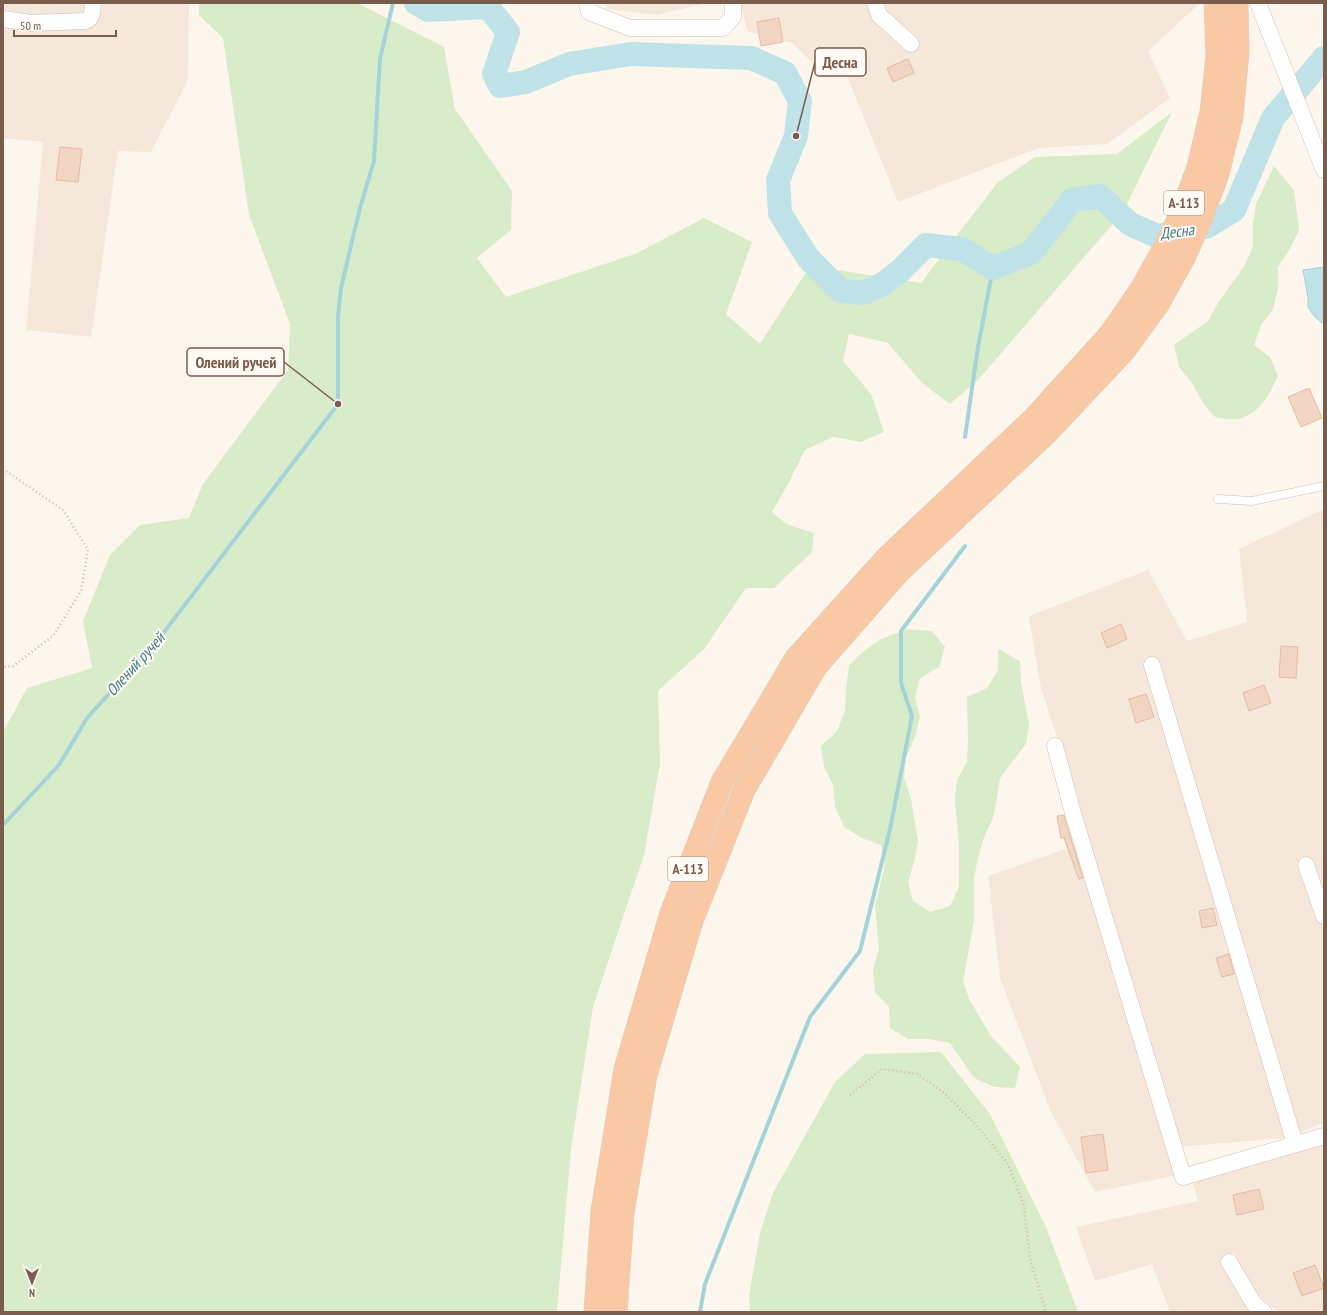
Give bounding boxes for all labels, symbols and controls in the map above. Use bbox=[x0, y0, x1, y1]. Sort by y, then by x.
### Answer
scale bar bbox=[14, 12, 116, 38]
text: 50 m bbox=[20, 18, 41, 33]
callout: Десна bbox=[815, 48, 866, 76]
text: Десна bbox=[822, 52, 858, 72]
road number: А-113 bbox=[1164, 191, 1204, 215]
water label: Десна bbox=[1158, 219, 1197, 243]
callout: Олений ручей bbox=[187, 348, 284, 376]
text: Олений ручей bbox=[195, 352, 277, 372]
water label: Олений ручей bbox=[101, 627, 170, 700]
road number: А-113 bbox=[668, 857, 708, 881]
north arrow bbox=[12, 1263, 52, 1303]
text: N bbox=[29, 1286, 35, 1300]

